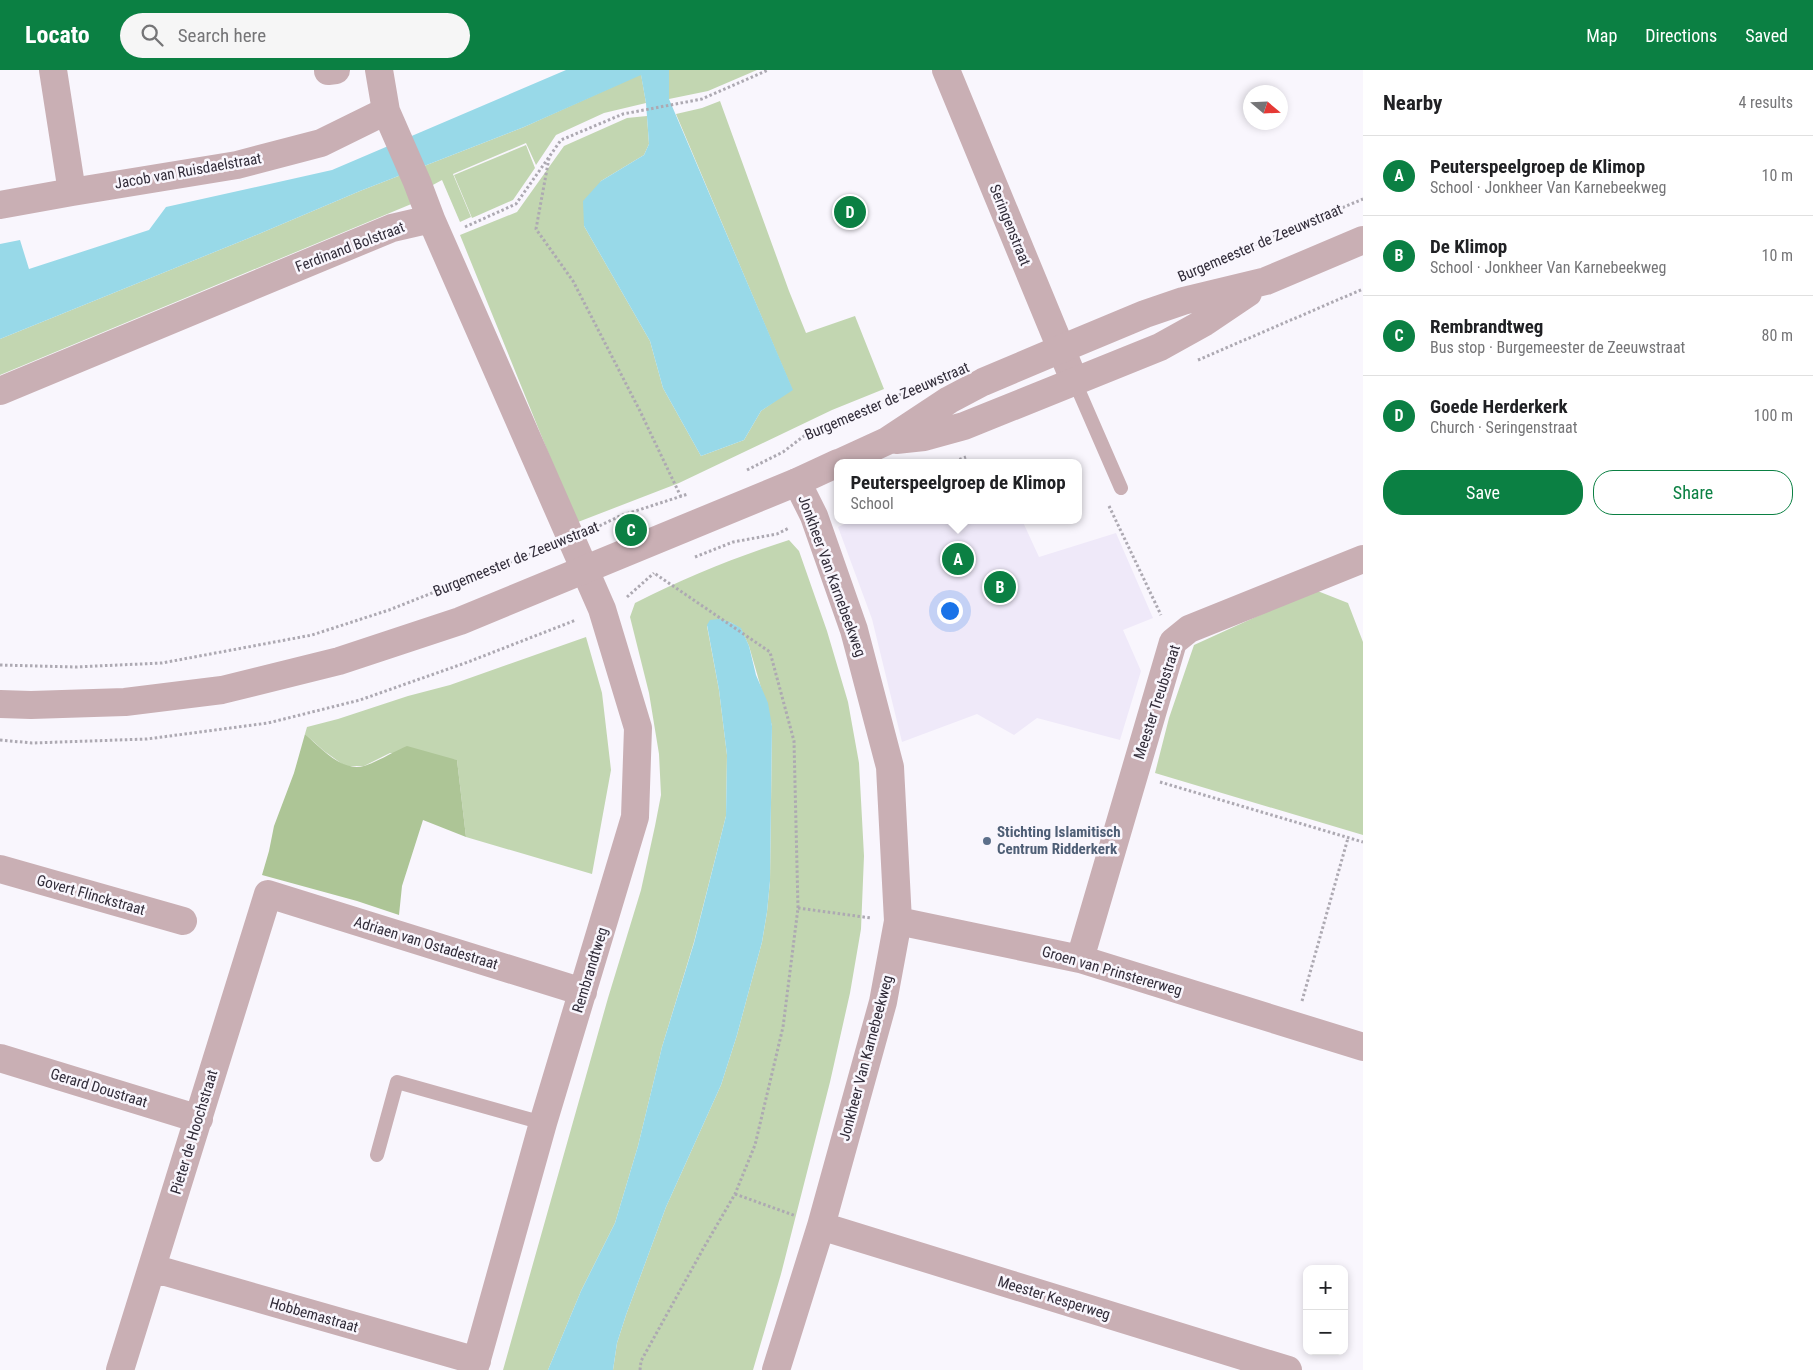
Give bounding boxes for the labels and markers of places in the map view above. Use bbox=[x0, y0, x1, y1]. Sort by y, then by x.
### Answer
pin: D bbox=[834, 193, 866, 231]
pin: C bbox=[615, 511, 647, 549]
pin: A bbox=[942, 540, 974, 578]
pin: B bbox=[984, 568, 1016, 606]
place label: Stichting Islamitisch Centrum Ridderkerk bbox=[997, 823, 1121, 858]
marker: Stichting Islamitisch Centrum Ridderkerk bbox=[981, 835, 993, 847]

